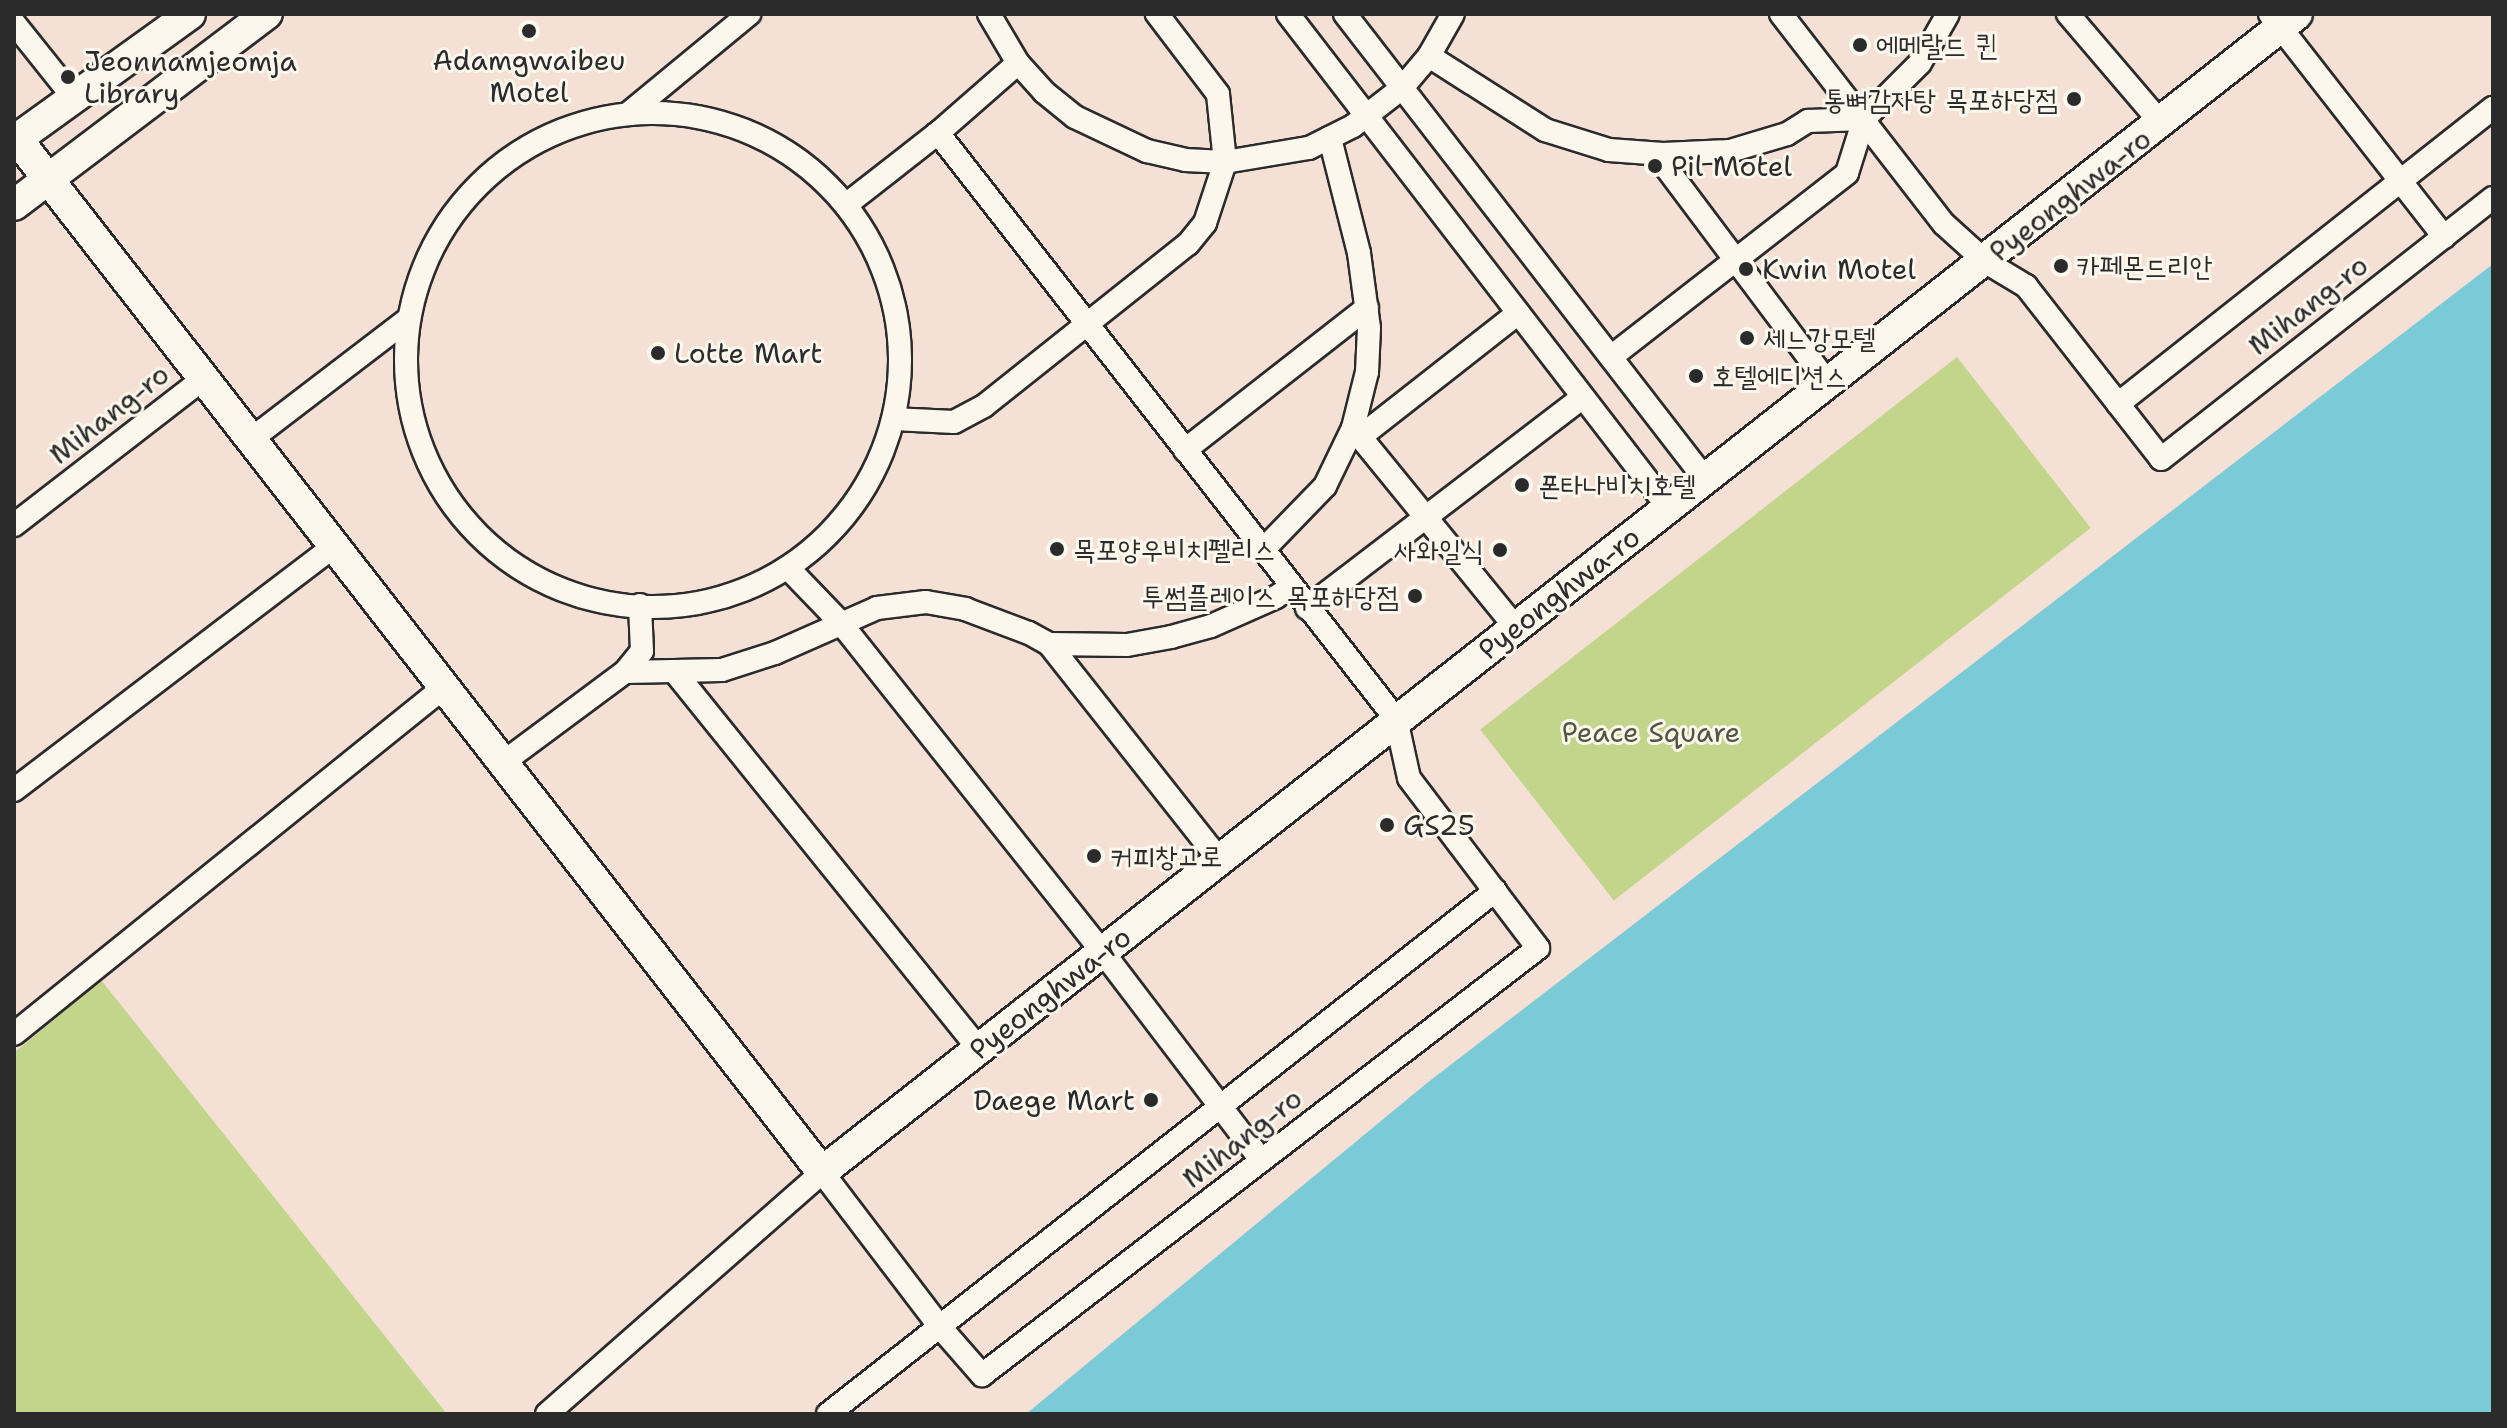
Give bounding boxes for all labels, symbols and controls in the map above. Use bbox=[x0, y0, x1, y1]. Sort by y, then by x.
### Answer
marker: Adamgwaibeu Motel bbox=[520, 22, 538, 40]
place label: 에메랄드 퀸 bbox=[1876, 28, 1998, 62]
marker: 에메랄드 퀸 bbox=[1851, 36, 1869, 54]
place label: Adamgwaibeu Motel bbox=[432, 43, 626, 109]
place label: Jeonnamjeomja Library bbox=[84, 44, 297, 110]
marker: Jeonnamjeomja Library bbox=[59, 68, 77, 86]
place label: 통뼈감자탕 목포하당점 bbox=[1823, 82, 2058, 116]
marker: 통뼈감자탕 목포하당점 bbox=[2065, 90, 2083, 108]
street label: Pyeonghwa-ro bbox=[1983, 122, 2157, 268]
place label: Pil Motel bbox=[1671, 149, 1792, 183]
marker: Pil Motel bbox=[1646, 157, 1664, 175]
street label: Mihang-ro bbox=[2242, 248, 2374, 362]
place label: 카페몬드리안 bbox=[2077, 249, 2212, 283]
place label: Kwin Motel bbox=[1762, 252, 1916, 286]
marker: 카페몬드리안 bbox=[2052, 257, 2070, 275]
marker: Kwin Motel bbox=[1737, 260, 1755, 278]
place label: 세느강모텔 bbox=[1763, 321, 1876, 355]
marker: 세느강모텔 bbox=[1738, 329, 1756, 347]
place label: Lotte Mart bbox=[674, 336, 822, 370]
marker: Lotte Mart bbox=[649, 344, 667, 362]
street label: Mihang-ro bbox=[43, 357, 175, 471]
place label: 호텔에디션스 bbox=[1712, 359, 1847, 393]
marker: 호텔에디션스 bbox=[1687, 367, 1705, 385]
place label: 폰타나비치호텔 bbox=[1538, 468, 1696, 502]
marker: 폰타나비치호텔 bbox=[1513, 476, 1531, 494]
street label: Pyeonghwa-ro bbox=[1472, 520, 1646, 666]
place label: 목포양우비치펠리스 bbox=[1073, 532, 1276, 566]
place label: 사와일식 bbox=[1394, 533, 1484, 567]
marker: 목포양우비치펠리스 bbox=[1048, 540, 1066, 558]
marker: 사와일식 bbox=[1491, 541, 1509, 559]
place label: 투썸플레이스 목포하당점 bbox=[1142, 579, 1399, 613]
marker: 투썸플레이스 목포하당점 bbox=[1406, 587, 1424, 605]
park label: Peace Square bbox=[1562, 715, 1740, 749]
place label: GS25 bbox=[1403, 808, 1475, 842]
marker: GS25 bbox=[1378, 816, 1396, 834]
place label: 커피창고로 bbox=[1110, 839, 1223, 873]
marker: 커피창고로 bbox=[1085, 847, 1103, 865]
street label: Pyeonghwa-ro bbox=[963, 920, 1137, 1066]
street label: Mihang-ro bbox=[1176, 1081, 1308, 1195]
place label: Daege Mart bbox=[973, 1083, 1135, 1117]
marker: Daege Mart bbox=[1142, 1091, 1160, 1109]

